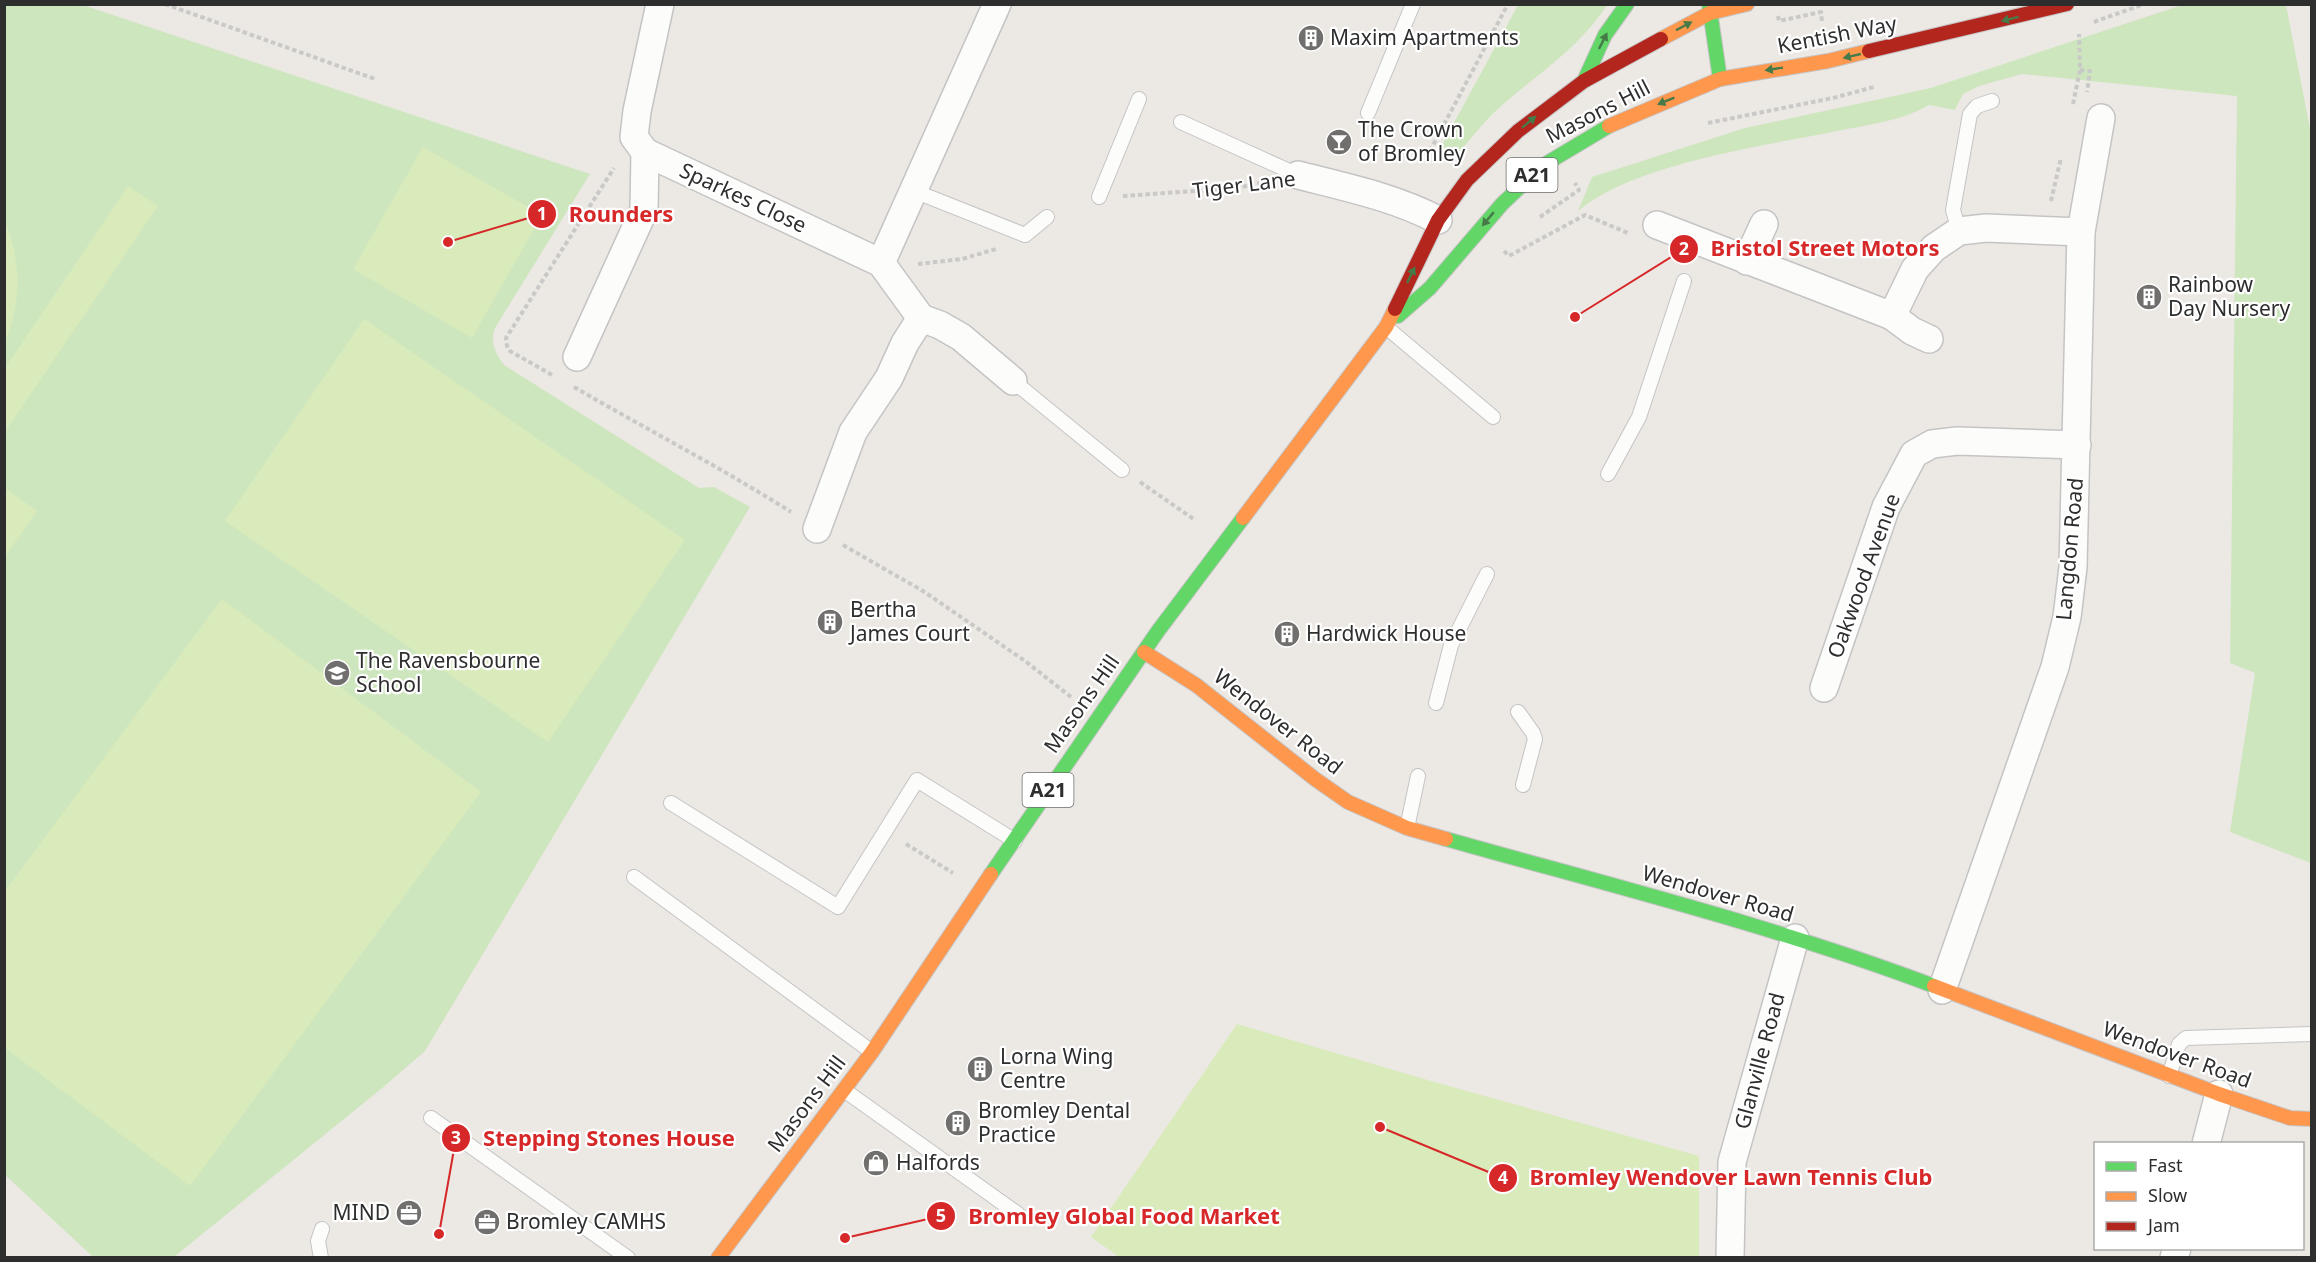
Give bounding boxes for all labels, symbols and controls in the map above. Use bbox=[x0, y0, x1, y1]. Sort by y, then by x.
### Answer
street label: Kentish Way bbox=[1775, 9, 1899, 59]
one-way arrow bbox=[2001, 15, 2019, 25]
one-way arrow bbox=[1676, 21, 1693, 31]
building icon: Maxim Apartments bbox=[1296, 23, 1326, 53]
place label: Maxim Apartments bbox=[1330, 23, 1519, 51]
one-way arrow bbox=[1597, 32, 1607, 50]
one-way arrow bbox=[1842, 52, 1861, 61]
one-way arrow bbox=[1764, 65, 1783, 74]
street label: Masons Hill bbox=[1540, 73, 1655, 149]
one-way arrow bbox=[1657, 97, 1675, 106]
place label: The Crown of Bromley bbox=[1358, 115, 1465, 167]
one-way arrow bbox=[1521, 116, 1536, 129]
bar icon: The Crown of Bromley bbox=[1324, 127, 1354, 157]
street label: Sparkes Close bbox=[676, 156, 811, 239]
road number: A21 bbox=[1506, 158, 1558, 192]
street label: Tiger Lane bbox=[1191, 164, 1297, 204]
callout: Rounders bbox=[527, 194, 685, 234]
text: Rounders bbox=[569, 198, 673, 228]
text: 1 bbox=[537, 201, 547, 225]
one-way arrow bbox=[1482, 211, 1495, 227]
callout: Bristol Street Motors bbox=[1669, 229, 1952, 269]
text: Bristol Street Motors bbox=[1711, 232, 1939, 262]
text: 2 bbox=[1679, 236, 1689, 260]
one-way arrow bbox=[1407, 266, 1416, 283]
place label: Rainbow Day Nursery bbox=[2168, 270, 2290, 322]
building icon: Rainbow Day Nursery bbox=[2134, 282, 2164, 312]
street label: Langdon Road bbox=[2049, 476, 2089, 621]
street label: Oakwood Avenue bbox=[1820, 489, 1906, 662]
place label: Bertha James Court bbox=[848, 595, 970, 647]
building icon: Bertha James Court bbox=[815, 607, 845, 637]
building icon: Hardwick House bbox=[1272, 619, 1302, 649]
place label: Hardwick House bbox=[1306, 619, 1466, 647]
place label: The Ravensbourne School bbox=[356, 646, 540, 698]
street label: Masons Hill bbox=[1037, 649, 1125, 758]
school or university icon: The Ravensbourne School bbox=[322, 658, 352, 688]
street label: Wendover Road bbox=[1208, 662, 1349, 780]
road number: A21 bbox=[1022, 773, 1074, 807]
street label: Wendover Road bbox=[1639, 858, 1797, 928]
street label: Glanville Road bbox=[1727, 989, 1791, 1132]
street label: Wendover Road bbox=[2099, 1014, 2256, 1094]
place label: Lorna Wing Centre bbox=[1000, 1042, 1113, 1094]
street label: Masons Hill bbox=[761, 1049, 852, 1157]
building icon: Lorna Wing Centre bbox=[965, 1054, 995, 1084]
place label: Bromley Dental Practice bbox=[978, 1096, 1130, 1148]
building icon: Bromley Dental Practice bbox=[943, 1108, 973, 1138]
callout: Stepping Stones House bbox=[441, 1118, 747, 1158]
text: Stepping Stones House bbox=[483, 1122, 735, 1152]
text: 3 bbox=[451, 1125, 461, 1149]
legend bbox=[2094, 1142, 2304, 1250]
shop icon: Halfords bbox=[861, 1148, 891, 1178]
place label: Halfords bbox=[896, 1148, 980, 1176]
text: Fast bbox=[2148, 1153, 2183, 1177]
callout: Bromley Wendover Lawn Tennis Club bbox=[1488, 1158, 1945, 1198]
text: Bromley Wendover Lawn Tennis Club bbox=[1530, 1161, 1932, 1191]
text: 4 bbox=[1498, 1165, 1508, 1189]
text: Slow bbox=[2148, 1183, 2187, 1207]
callout: Bromley Global Food Market bbox=[926, 1196, 1292, 1236]
place label: MIND bbox=[333, 1198, 390, 1226]
office icon: MIND bbox=[394, 1198, 424, 1228]
text: Bromley Global Food Market bbox=[968, 1200, 1280, 1230]
text: 5 bbox=[936, 1203, 946, 1227]
office icon: Bromley CAMHS bbox=[472, 1207, 502, 1237]
place label: Bromley CAMHS bbox=[506, 1207, 666, 1235]
text: Jam bbox=[2146, 1213, 2180, 1237]

